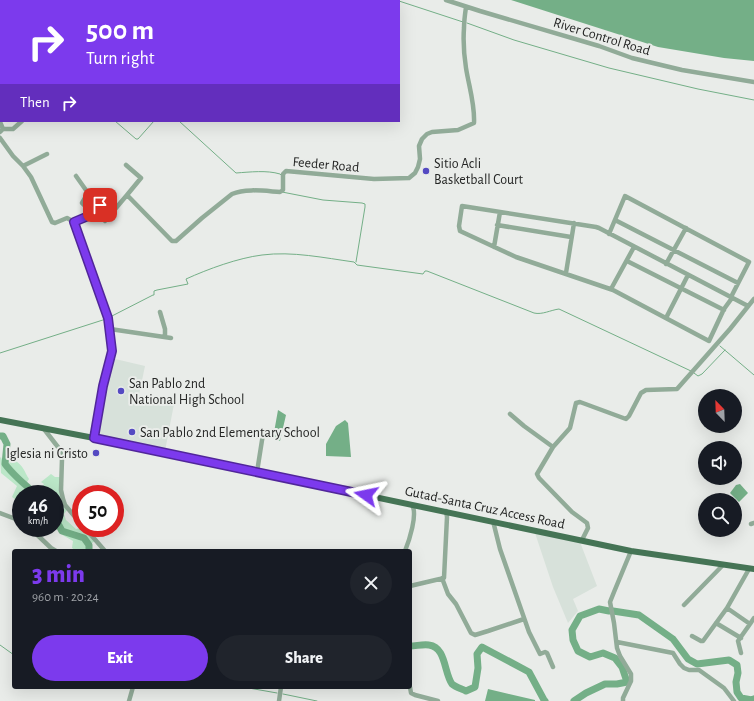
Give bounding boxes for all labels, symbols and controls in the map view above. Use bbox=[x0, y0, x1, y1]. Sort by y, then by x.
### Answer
icon: right bbox=[20, 16, 72, 68]
street label: River Control Road bbox=[552, 16, 652, 58]
text: 500 m bbox=[86, 17, 154, 45]
text: Turn right bbox=[86, 50, 155, 68]
icon: right bbox=[58, 92, 80, 114]
text: Then bbox=[20, 95, 50, 110]
street label: Feeder Road bbox=[292, 155, 360, 175]
place label: Sitio Acli Basketball Court bbox=[434, 157, 524, 187]
marker: Sitio Acli Basketball Court bbox=[421, 166, 431, 176]
pin bbox=[83, 188, 117, 222]
icon: arrive bbox=[89, 194, 111, 216]
place label: San Pablo 2nd National High School bbox=[129, 377, 244, 407]
marker: San Pablo 2nd National High School bbox=[116, 386, 126, 396]
north arrow bbox=[698, 389, 742, 433]
map controls bbox=[698, 389, 742, 537]
place label: San Pablo 2nd Elementary School bbox=[140, 426, 320, 440]
marker: San Pablo 2nd Elementary School bbox=[127, 427, 137, 437]
button: sound bbox=[698, 441, 742, 485]
place label: Iglesia ni Cristo bbox=[6, 447, 88, 461]
marker: Iglesia ni Cristo bbox=[91, 448, 101, 458]
position arrow bbox=[345, 474, 387, 516]
street label: Gutad-Santa Cruz Access Road bbox=[404, 484, 566, 532]
speed limit sign: 50 bbox=[72, 485, 124, 537]
button: search bbox=[698, 493, 742, 537]
text: 46 bbox=[28, 496, 48, 516]
text: km/h bbox=[28, 516, 48, 526]
button: close bbox=[350, 562, 392, 604]
text: 3 min bbox=[32, 563, 85, 587]
text: 960 m · 20:24 bbox=[32, 591, 99, 604]
button: Exit bbox=[32, 635, 208, 681]
button: Share bbox=[216, 635, 392, 681]

